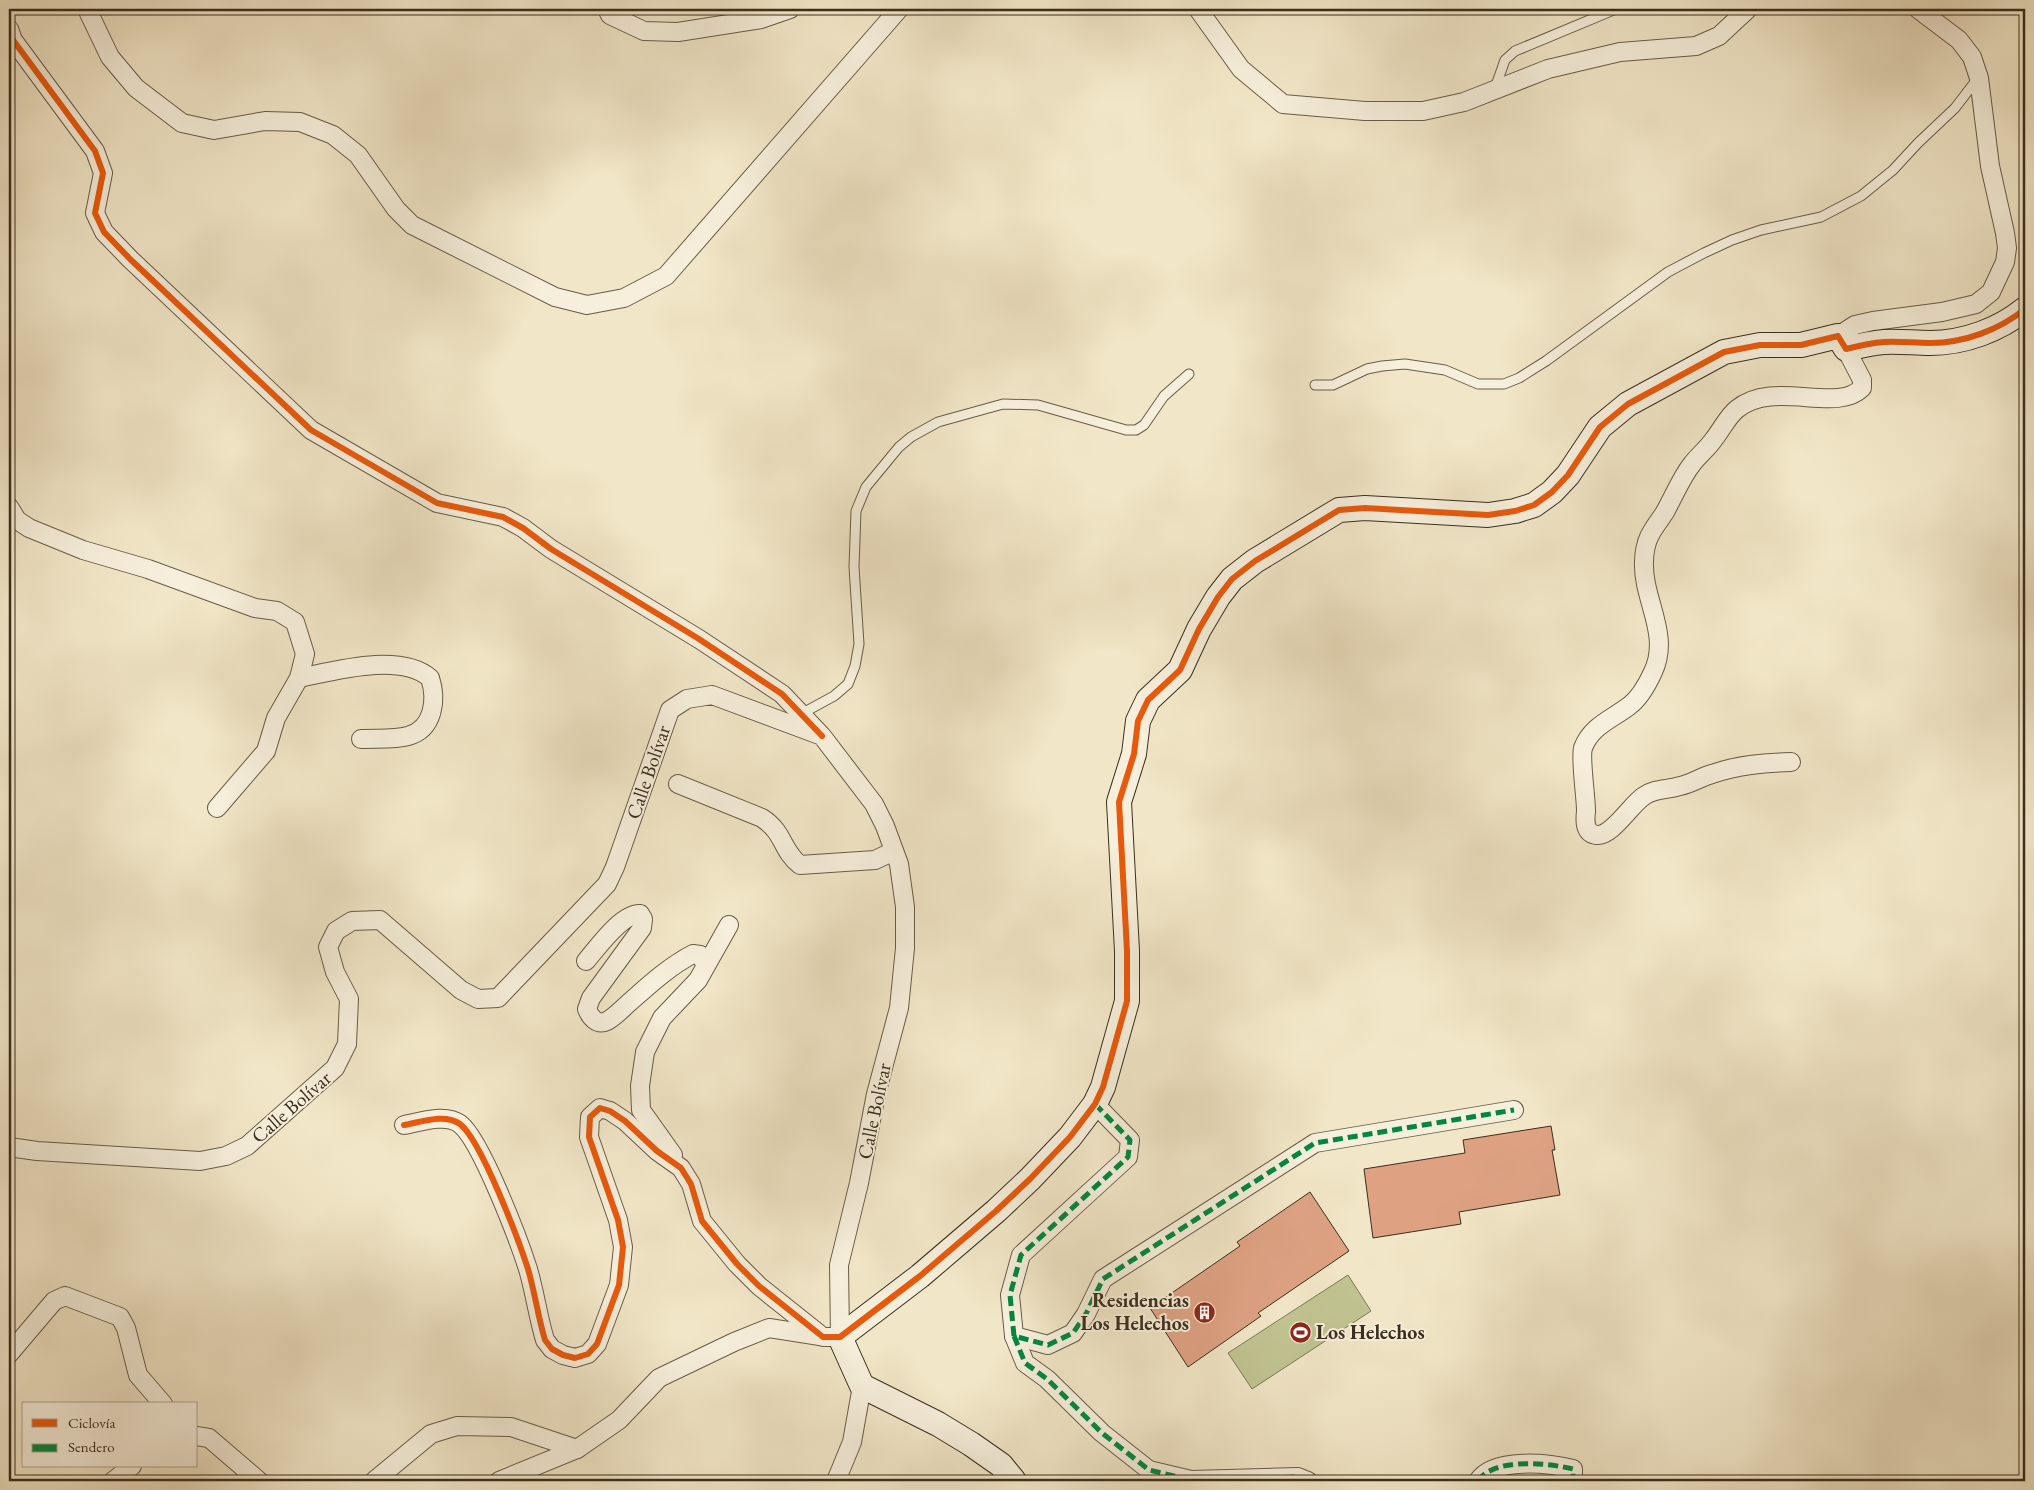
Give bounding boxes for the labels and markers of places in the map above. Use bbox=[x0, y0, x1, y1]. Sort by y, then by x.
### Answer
place label: Residencias Los Helechos bbox=[1080, 1287, 1189, 1336]
building icon: Residencias Los Helechos bbox=[1193, 1300, 1217, 1324]
place label: Los Helechos bbox=[1316, 1319, 1425, 1345]
sports icon: Los Helechos bbox=[1288, 1320, 1312, 1344]

